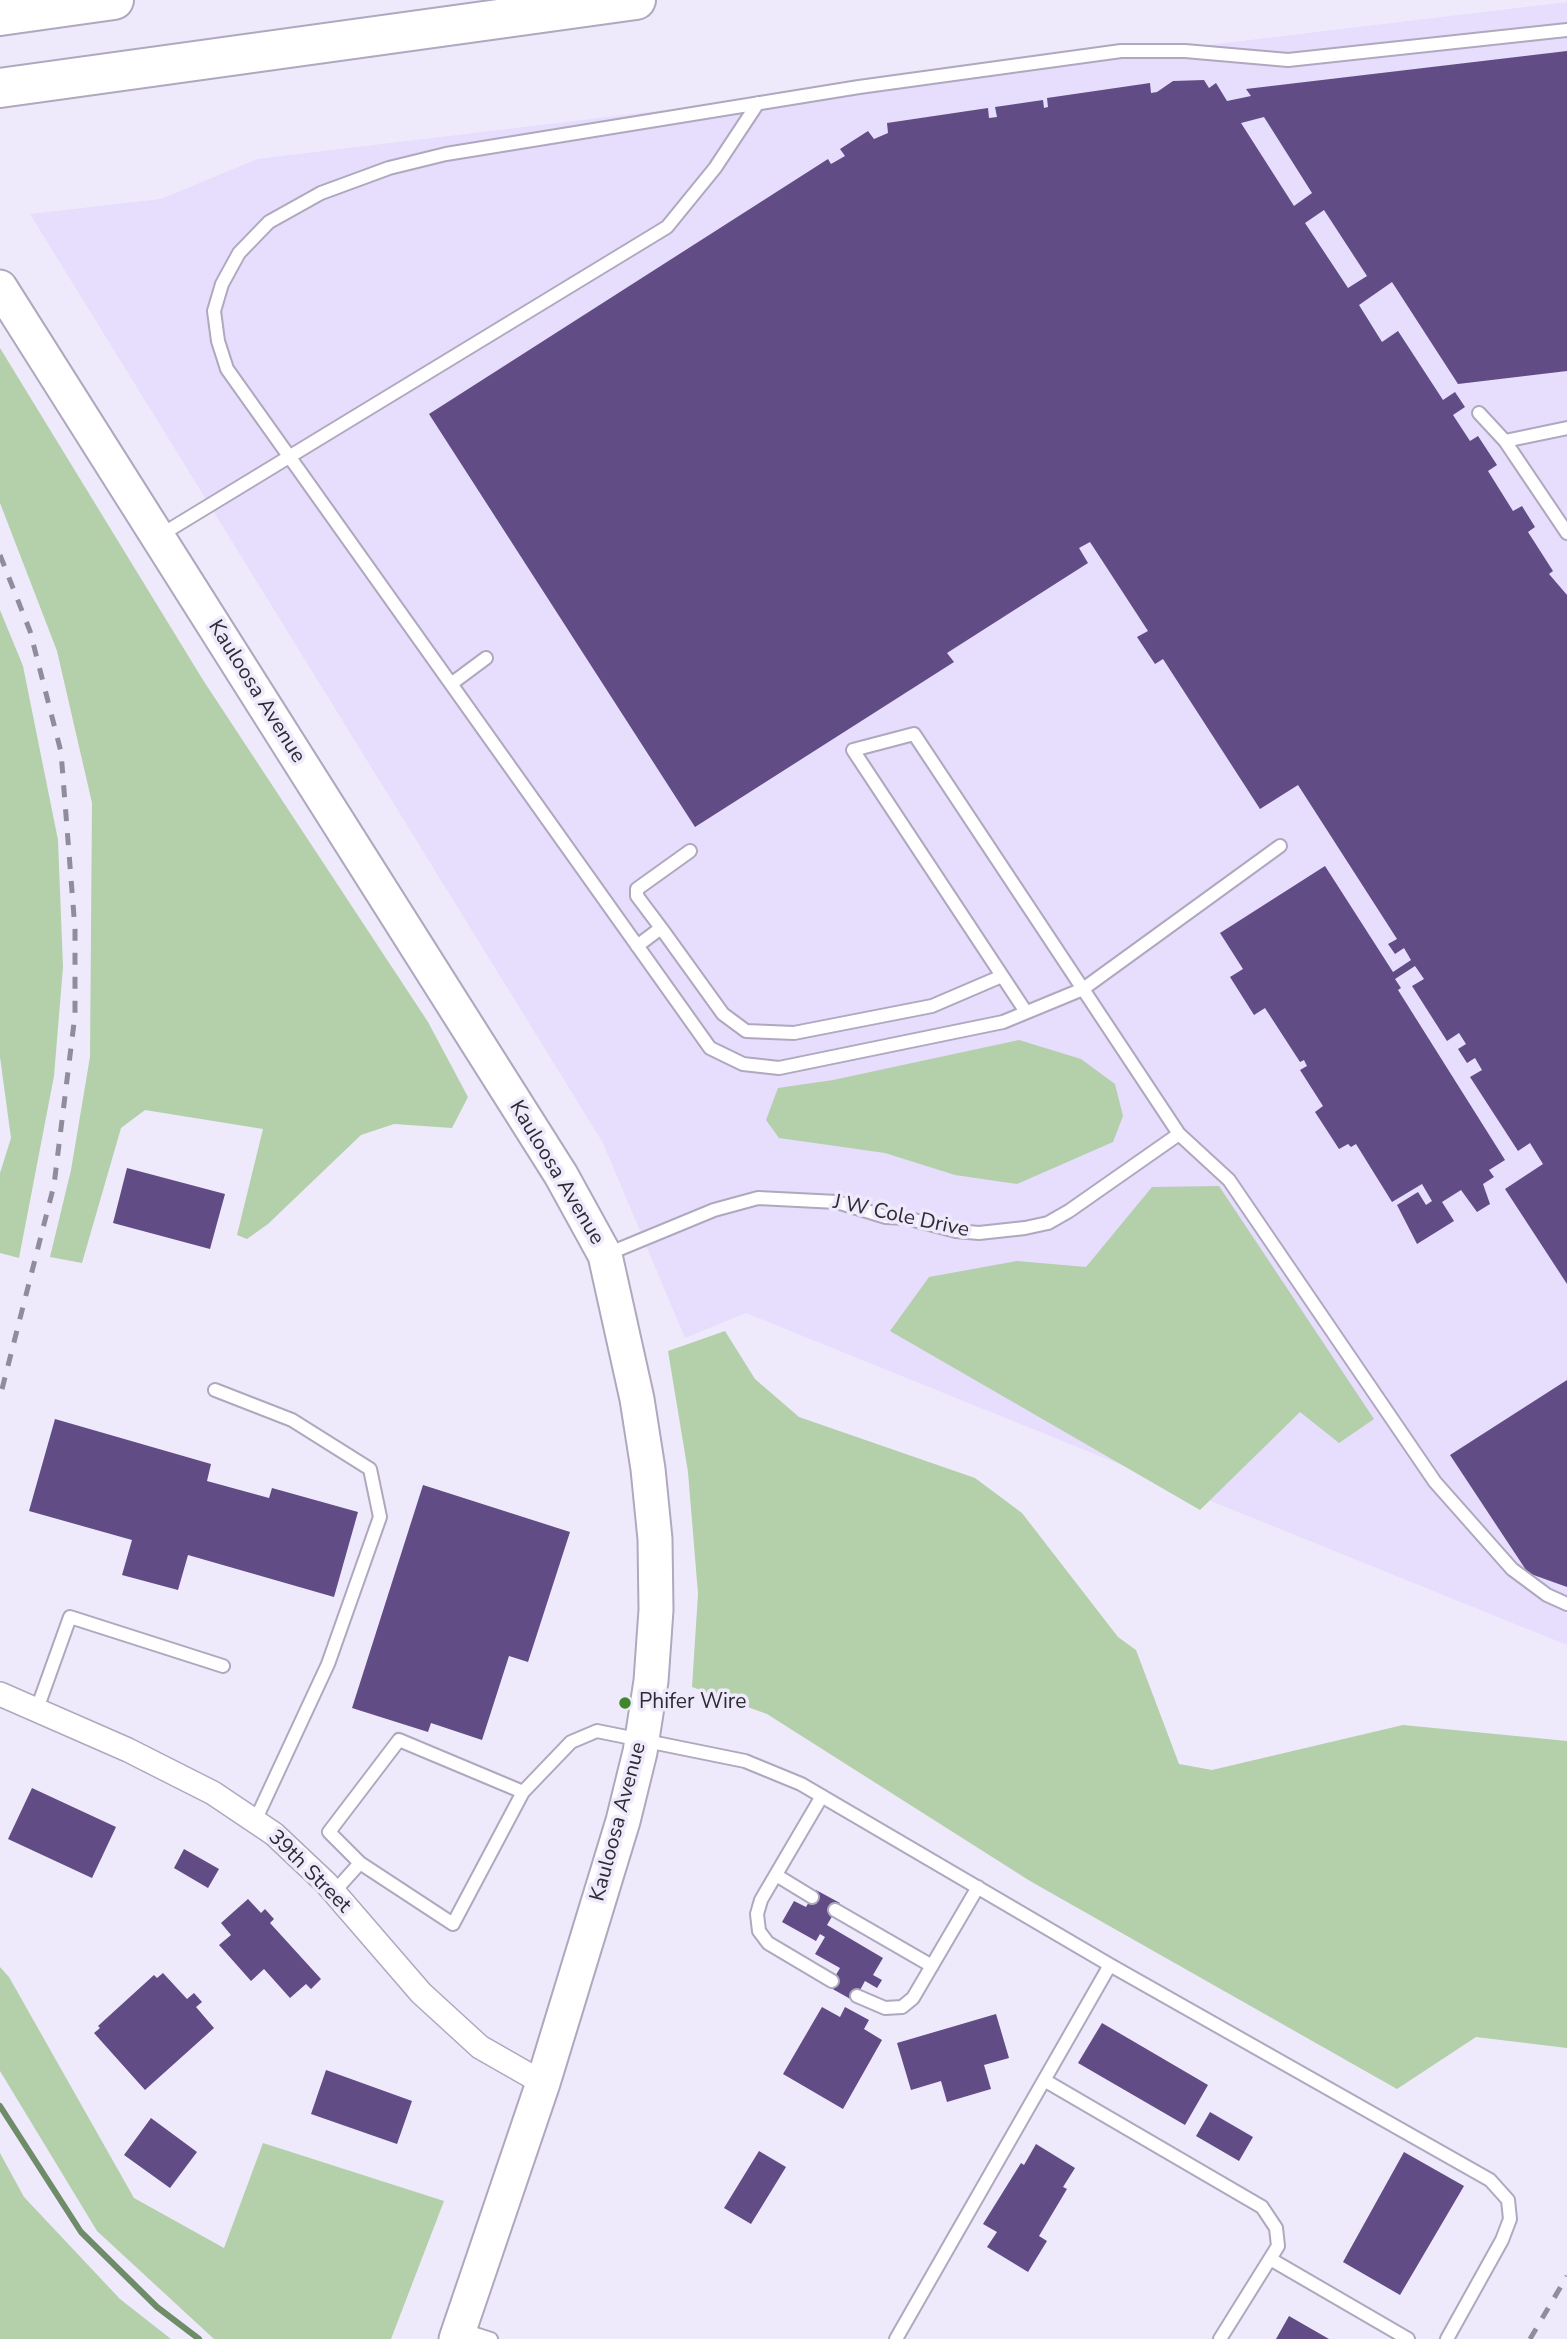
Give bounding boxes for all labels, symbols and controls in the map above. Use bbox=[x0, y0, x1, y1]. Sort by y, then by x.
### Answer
street label: Kauloosa Avenue bbox=[202, 616, 310, 768]
street label: Kauloosa Avenue bbox=[503, 1096, 609, 1250]
street label: J W Cole Drive bbox=[831, 1190, 971, 1244]
place label: Phifer Wire bbox=[639, 1690, 746, 1716]
marker: Phifer Wire bbox=[617, 1695, 633, 1711]
street label: Kauloosa Avenue bbox=[586, 1740, 652, 1904]
street label: 39th Street bbox=[262, 1825, 356, 1919]

